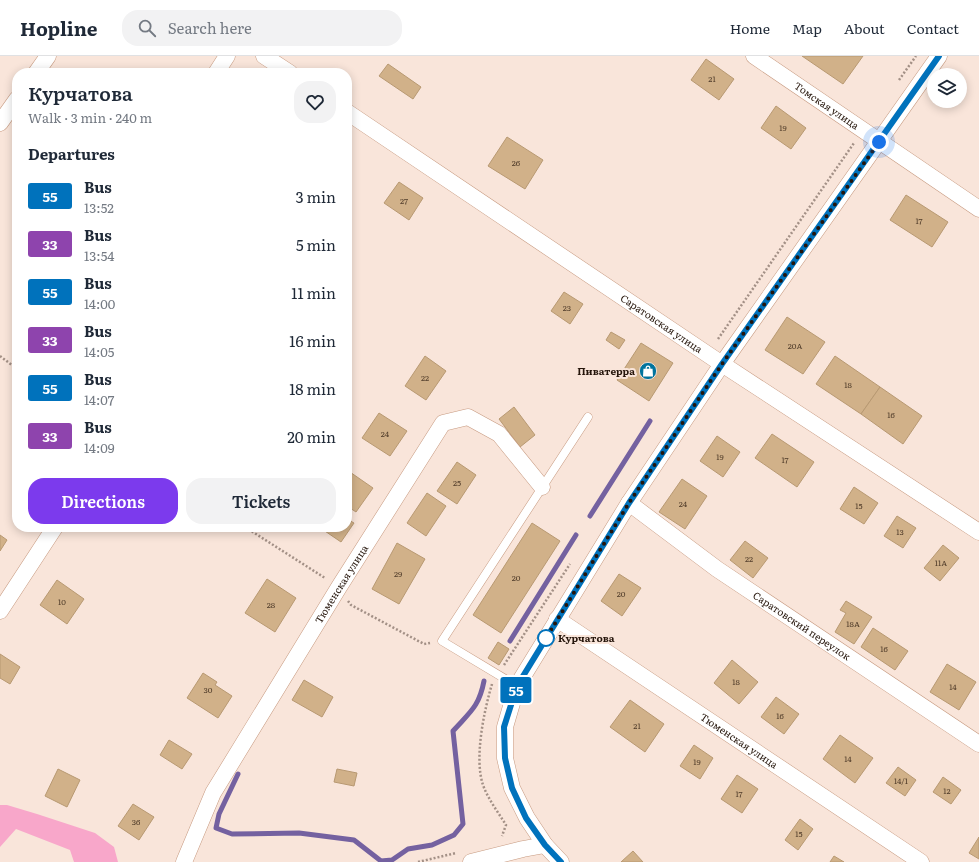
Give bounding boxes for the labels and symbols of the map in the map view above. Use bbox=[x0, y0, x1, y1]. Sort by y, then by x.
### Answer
house number: 21 bbox=[708, 73, 716, 84]
street label: Томская улица bbox=[792, 78, 863, 133]
house number: 19 bbox=[779, 122, 787, 133]
your location bbox=[869, 132, 889, 152]
house number: 26 bbox=[512, 157, 521, 168]
house number: 27 bbox=[400, 195, 408, 206]
house number: 17 bbox=[915, 215, 923, 226]
street label: Саратовская улица bbox=[618, 290, 706, 356]
house number: 23 bbox=[563, 302, 571, 313]
house number: 20А bbox=[788, 340, 802, 351]
shop icon: Пиватерра bbox=[638, 361, 658, 381]
place label: Пиватерра bbox=[577, 363, 635, 378]
house number: 22 bbox=[421, 372, 429, 383]
house number: 18 bbox=[844, 379, 852, 390]
house number: 16 bbox=[887, 409, 895, 420]
house number: 24 bbox=[381, 428, 390, 439]
house number: 19 bbox=[716, 451, 724, 462]
house number: 17 bbox=[781, 454, 789, 465]
house number: 25 bbox=[453, 477, 461, 488]
house number: 24 bbox=[679, 498, 688, 509]
house number: 15 bbox=[855, 500, 863, 511]
house number: 13 bbox=[896, 526, 904, 537]
street label: Тюменская улица bbox=[310, 541, 371, 626]
house number: 22 bbox=[745, 553, 753, 564]
house number: 11А bbox=[935, 557, 947, 568]
house number: 29 bbox=[394, 568, 402, 579]
house number: 20 bbox=[512, 572, 521, 583]
street label: Саратовский переулок bbox=[750, 587, 854, 663]
house number: 20 bbox=[617, 588, 626, 599]
house number: 10 bbox=[58, 596, 66, 607]
house number: 28 bbox=[267, 599, 276, 610]
house number: 18А bbox=[846, 618, 860, 629]
marker: Курчатова bbox=[537, 629, 555, 647]
place label: Курчатова bbox=[558, 630, 615, 645]
house number: 16 bbox=[880, 643, 888, 654]
house number: 18 bbox=[732, 676, 740, 687]
line badge: 55 bbox=[498, 677, 534, 703]
house number: 14 bbox=[949, 681, 957, 692]
house number: 30 bbox=[204, 684, 213, 695]
street label: Тюменская улица bbox=[698, 709, 782, 772]
house number: 16 bbox=[776, 710, 784, 721]
house number: 21 bbox=[633, 720, 641, 731]
house number: 14 bbox=[844, 753, 852, 764]
house number: 19 bbox=[693, 756, 701, 767]
house number: 14/1 bbox=[894, 775, 909, 786]
house number: 12 bbox=[943, 785, 951, 796]
house number: 17 bbox=[735, 788, 743, 799]
house number: 36 bbox=[132, 816, 141, 827]
house number: 15 bbox=[795, 828, 803, 839]

